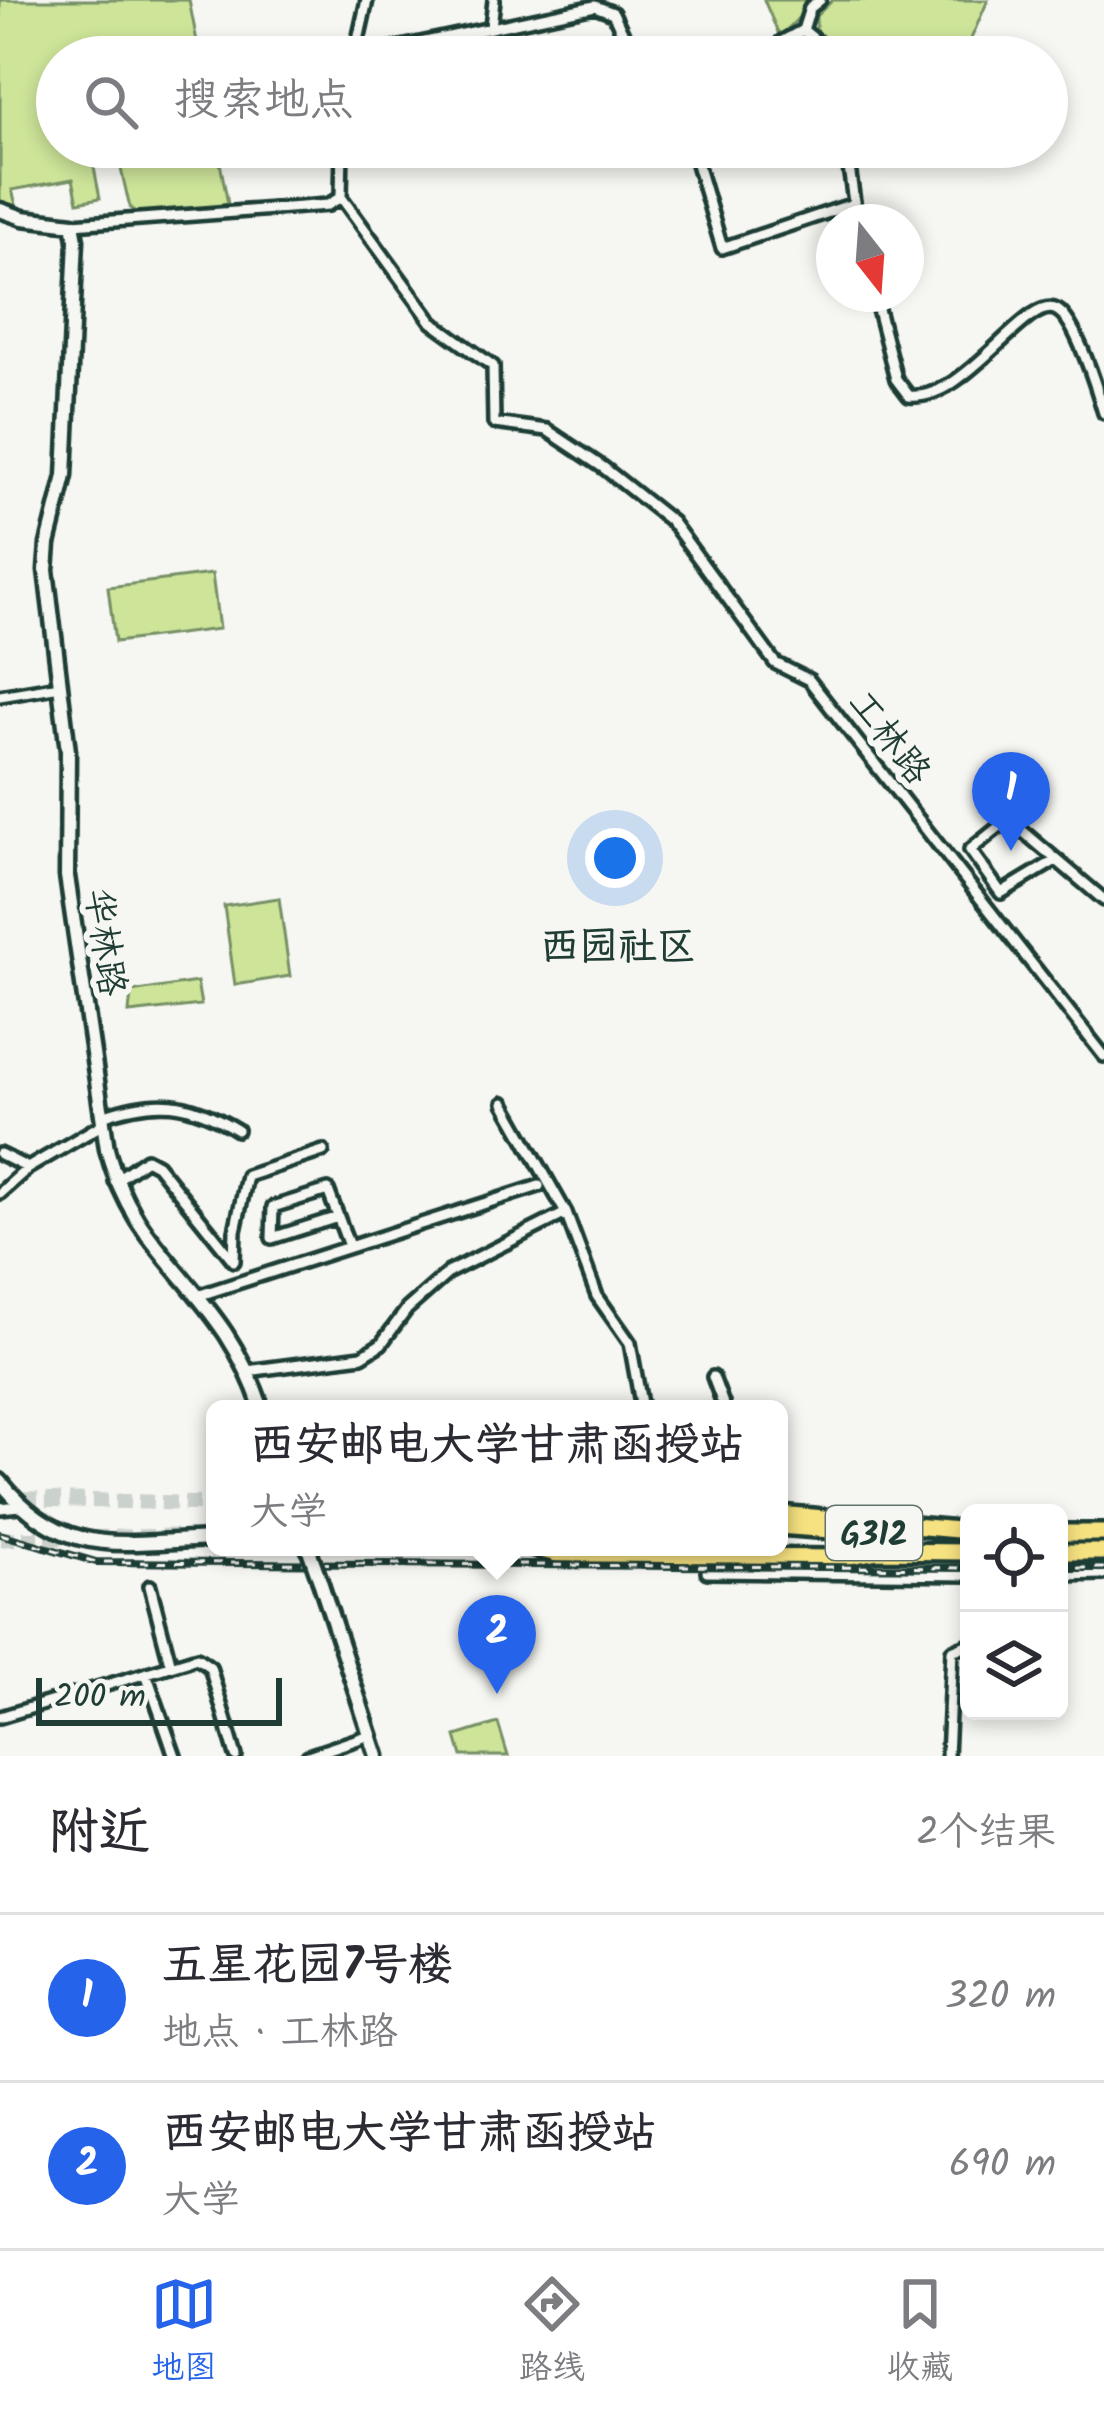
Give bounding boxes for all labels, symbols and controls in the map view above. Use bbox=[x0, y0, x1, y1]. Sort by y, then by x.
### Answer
search box bbox=[36, 36, 1068, 168]
text: 搜索地点 bbox=[174, 66, 354, 138]
icon: search bbox=[78, 69, 144, 135]
north arrow bbox=[816, 204, 924, 312]
street label: 工林路 bbox=[833, 678, 944, 798]
pin: 1 bbox=[972, 752, 1050, 851]
your location bbox=[585, 828, 645, 888]
street label: 华林路 bbox=[68, 885, 139, 1000]
district label: 西园社区 bbox=[540, 918, 696, 980]
popup bbox=[206, 1400, 788, 1556]
text: 西安邮电大学甘肃函授站 bbox=[249, 1411, 745, 1483]
text: 大学 bbox=[249, 1483, 328, 1545]
map controls bbox=[960, 1504, 1068, 1720]
button: locate bbox=[960, 1504, 1068, 1612]
road number: G312 bbox=[826, 1506, 922, 1560]
pin: 2 bbox=[458, 1595, 536, 1694]
button: layers bbox=[960, 1612, 1068, 1720]
scale bar bbox=[36, 1672, 282, 1725]
text: 200 m bbox=[54, 1672, 146, 1725]
text: 附近 bbox=[48, 1794, 150, 1875]
text: 2个结果 bbox=[916, 1803, 1056, 1865]
text: 五星花园7号楼 bbox=[162, 1931, 453, 2003]
text: 1 bbox=[81, 1967, 93, 2029]
text: 320 m bbox=[945, 1967, 1056, 2029]
text: 地点 · 工林路 bbox=[162, 2003, 398, 2065]
text: 西安邮电大学甘肃函授站 bbox=[162, 2099, 657, 2171]
text: 2 bbox=[76, 2135, 98, 2197]
text: 690 m bbox=[949, 2135, 1056, 2197]
text: 大学 bbox=[162, 2171, 240, 2233]
tab: 地图 bbox=[151, 2271, 217, 2396]
tab: 路线 bbox=[519, 2271, 585, 2396]
tab: 收藏 bbox=[887, 2271, 953, 2396]

